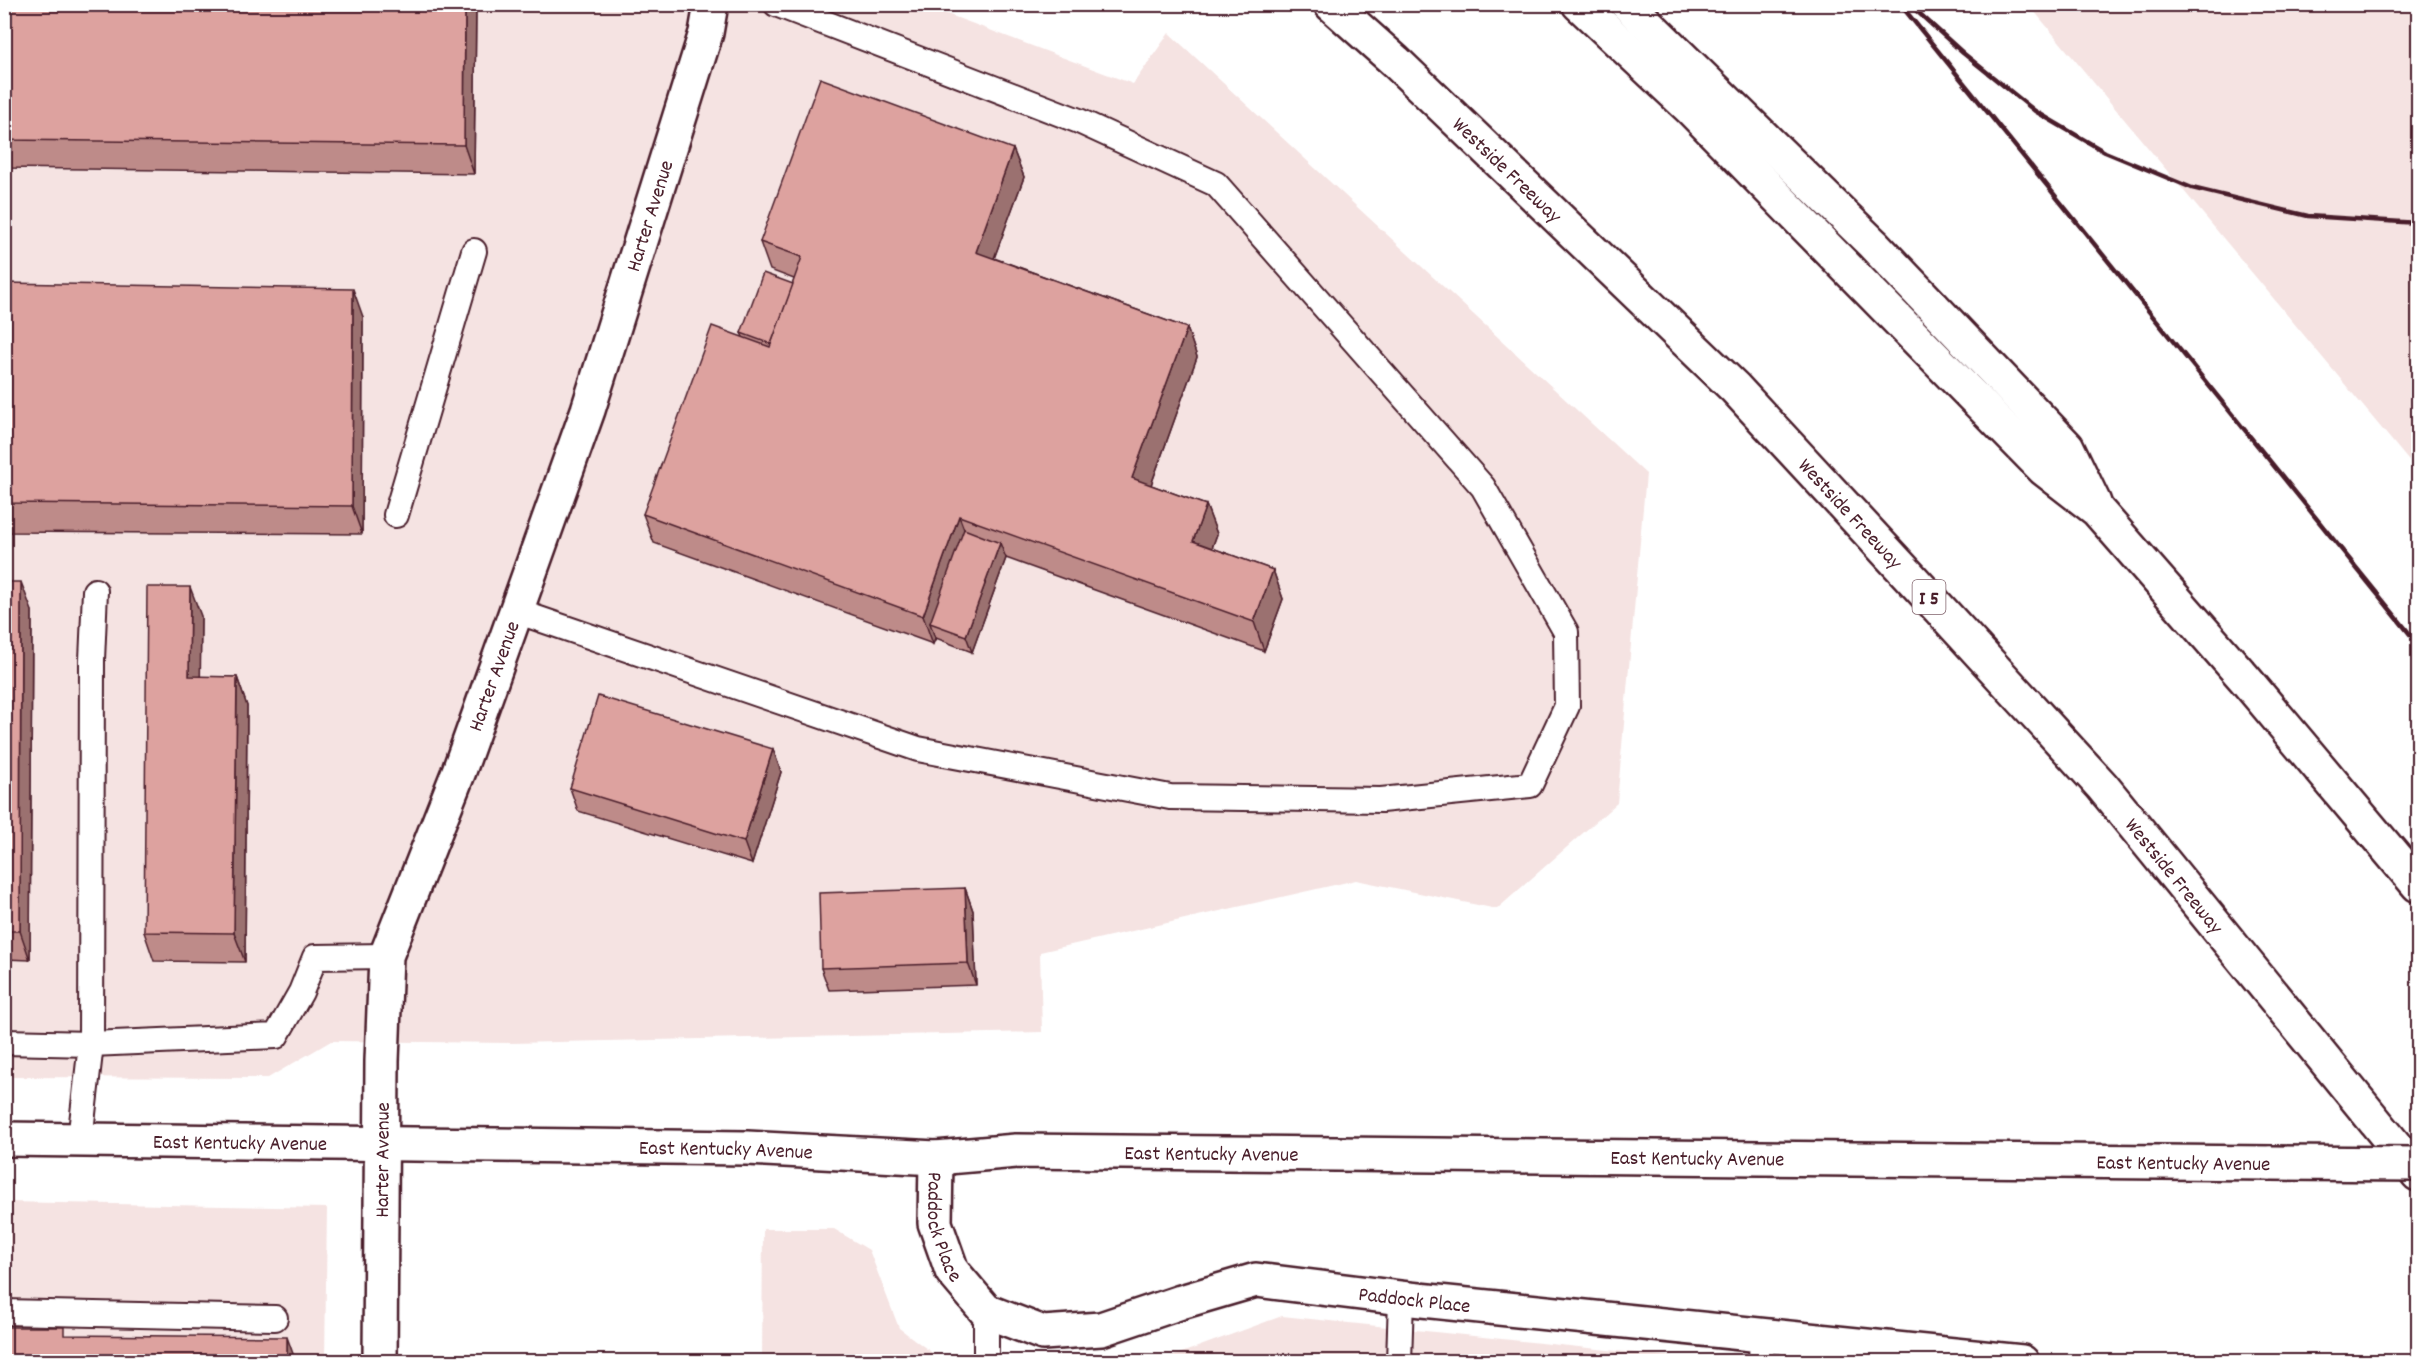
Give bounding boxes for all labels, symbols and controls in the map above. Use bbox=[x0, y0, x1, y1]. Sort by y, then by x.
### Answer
street label: Westside Freeway bbox=[1444, 111, 1568, 232]
street label: Harter Avenue bbox=[620, 157, 683, 276]
street label: Westside Freeway bbox=[1789, 453, 1908, 578]
road number: I 5 bbox=[1912, 580, 1946, 614]
street label: Harter Avenue bbox=[462, 617, 529, 736]
street label: Westside Freeway bbox=[2116, 813, 2229, 942]
street label: Harter Avenue bbox=[369, 1102, 400, 1218]
street label: East Kentucky Avenue bbox=[153, 1129, 327, 1161]
street label: East Kentucky Avenue bbox=[639, 1135, 814, 1169]
street label: East Kentucky Avenue bbox=[1124, 1140, 1299, 1172]
street label: East Kentucky Avenue bbox=[1610, 1145, 1785, 1176]
street label: East Kentucky Avenue bbox=[2096, 1149, 2271, 1181]
street label: Paddock Place bbox=[917, 1171, 968, 1291]
street label: Paddock Place bbox=[1356, 1281, 1472, 1323]

